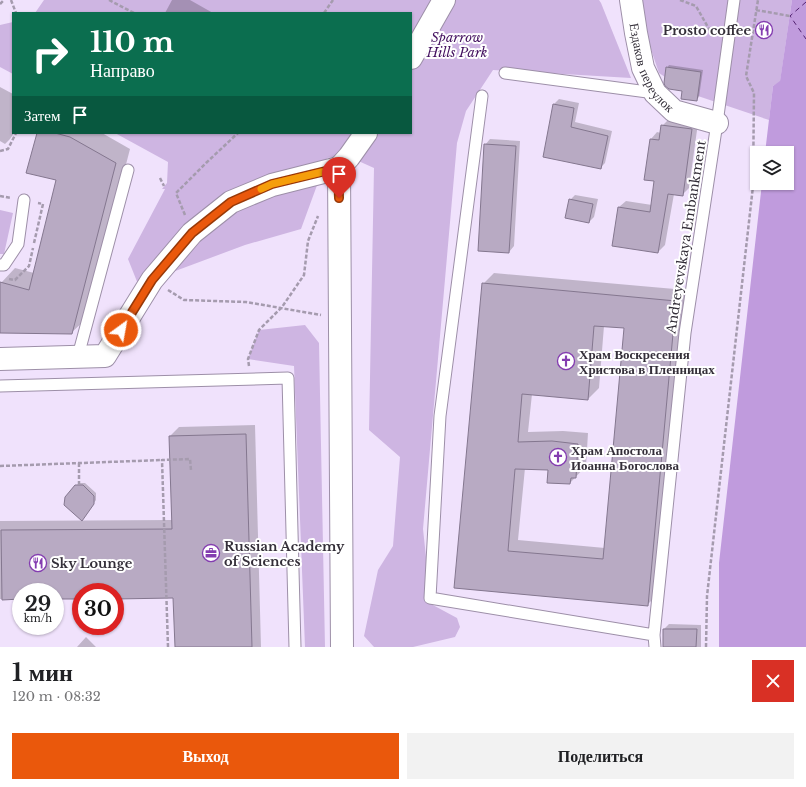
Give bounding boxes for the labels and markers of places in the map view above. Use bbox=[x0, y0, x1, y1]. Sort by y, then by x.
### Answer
restaurant icon: Prosto coffee bbox=[754, 20, 774, 40]
place label: Prosto coffee bbox=[663, 22, 751, 39]
pin bbox=[322, 157, 356, 198]
place label: Храм Воскресения Христова в Пленницах bbox=[579, 346, 715, 378]
church icon: Храм Воскресения Христова в Пленницах bbox=[556, 351, 576, 371]
place label: Храм Апостола Иоанна Богослова bbox=[571, 442, 679, 474]
church icon: Храм Апостола Иоанна Богослова bbox=[548, 447, 568, 467]
place label: Russian Academy of Sciences bbox=[224, 538, 345, 570]
office icon: Russian Academy of Sciences bbox=[201, 543, 221, 563]
restaurant icon: Sky Lounge bbox=[28, 553, 48, 573]
place label: Sky Lounge bbox=[51, 555, 133, 572]

